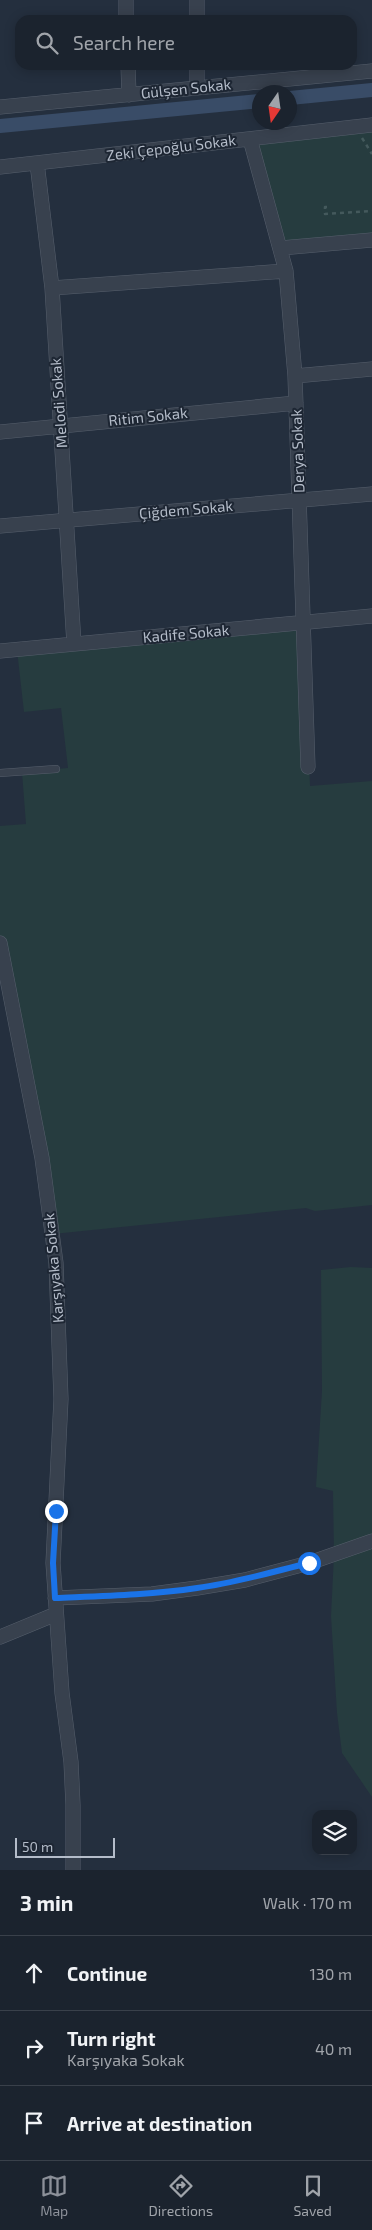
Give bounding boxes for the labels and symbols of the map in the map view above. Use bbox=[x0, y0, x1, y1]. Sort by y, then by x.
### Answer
street label: Gülşen Sokak bbox=[140, 74, 232, 103]
north arrow bbox=[252, 85, 297, 130]
street label: Zeki Çepoğlu Sokak bbox=[105, 130, 237, 165]
street label: Melodi Sokak bbox=[46, 357, 70, 449]
street label: Ritim Sokak bbox=[107, 403, 189, 429]
street label: Derya Sokak bbox=[287, 408, 307, 493]
street label: Çiğdem Sokak bbox=[138, 496, 234, 523]
street label: Kadife Sokak bbox=[142, 620, 230, 646]
street label: Karşıyaka Sokak bbox=[39, 1212, 68, 1324]
route end bbox=[45, 1500, 68, 1523]
route start bbox=[298, 1552, 321, 1575]
scale bar bbox=[15, 1835, 115, 1858]

